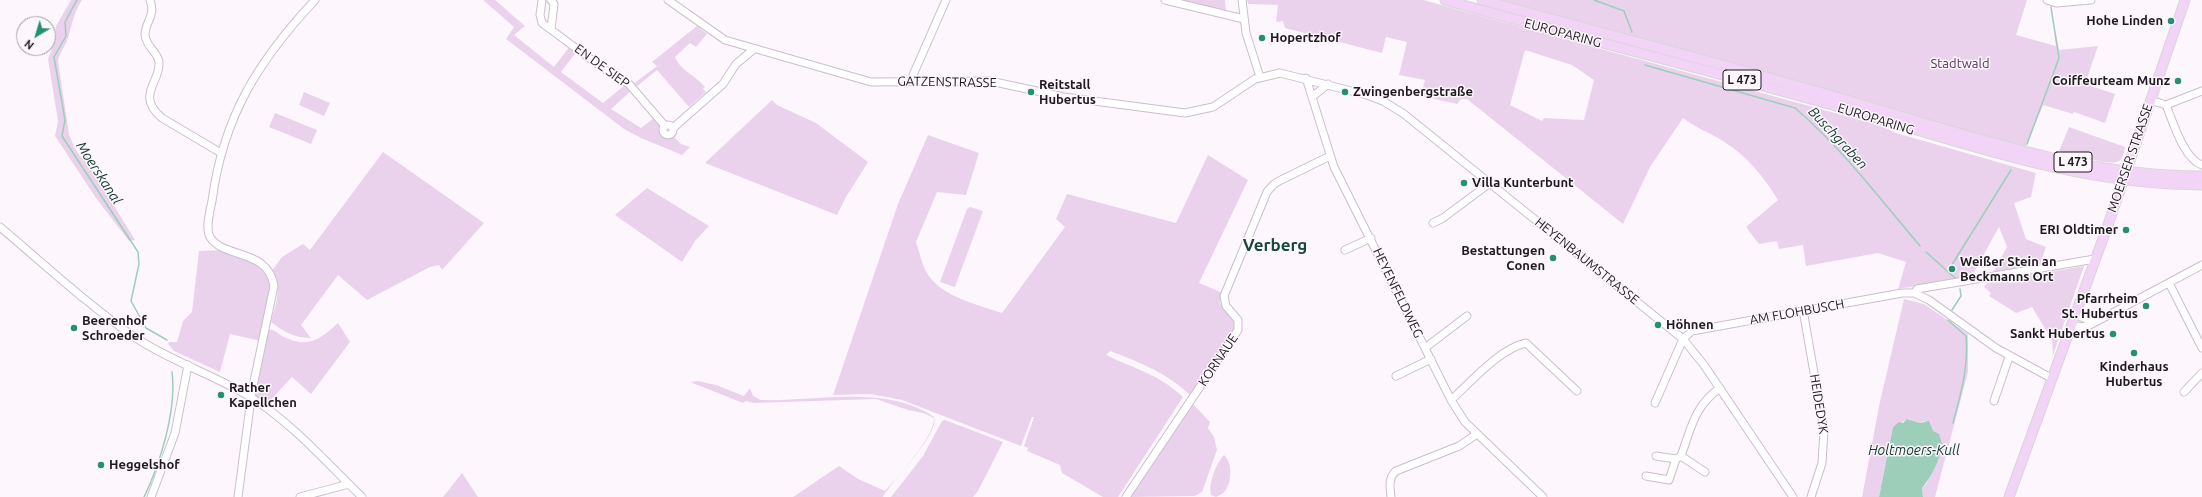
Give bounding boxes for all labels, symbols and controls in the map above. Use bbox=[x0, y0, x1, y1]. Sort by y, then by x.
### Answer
place label: Hohe Linden bbox=[2086, 13, 2163, 29]
street label: EUROPARING bbox=[1523, 15, 1603, 51]
north arrow bbox=[16, 16, 56, 56]
marker: Hohe Linden bbox=[2166, 16, 2176, 26]
place label: Hopertzhof bbox=[1270, 30, 1341, 46]
marker: Hopertzhof bbox=[1257, 33, 1267, 43]
text: N bbox=[22, 37, 36, 52]
street label: EN DE SIEP bbox=[571, 41, 633, 91]
park label: Stadtwald bbox=[1930, 56, 1990, 72]
road number: L 473 bbox=[1723, 70, 1761, 90]
street label: GATZENSTRASSE bbox=[897, 73, 997, 91]
place label: Coiffeurteam Munz bbox=[2052, 73, 2170, 89]
marker: Coiffeurteam Munz bbox=[2173, 76, 2183, 86]
place label: Reitstall Hubertus bbox=[1039, 77, 1096, 108]
place label: Zwingenbergstraße bbox=[1353, 84, 1473, 100]
marker: Reitstall Hubertus bbox=[1026, 87, 1036, 97]
marker: Zwingenbergstraße bbox=[1340, 87, 1350, 97]
street label: EUROPARING bbox=[1836, 100, 1916, 138]
street label: MOERSER STRASSE bbox=[2104, 102, 2156, 214]
water label: Buschgraben bbox=[1805, 103, 1871, 173]
water label: Moerskanal bbox=[72, 138, 126, 208]
road number: L 473 bbox=[2054, 152, 2092, 172]
place label: Villa Kunterbunt bbox=[1472, 175, 1574, 191]
marker: Villa Kunterbunt bbox=[1459, 178, 1469, 188]
street label: HEYENBAUMSTRASSE bbox=[1532, 214, 1642, 308]
place label: ERI Oldtimer bbox=[2040, 222, 2118, 238]
marker: ERI Oldtimer bbox=[2121, 225, 2131, 235]
district label: Verberg bbox=[1243, 235, 1307, 255]
place label: Bestattungen Conen bbox=[1461, 243, 1545, 274]
street label: HEYENFELDWEG bbox=[1370, 246, 1426, 340]
marker: Bestattungen Conen bbox=[1548, 253, 1558, 263]
place label: Weißer Stein an Beckmanns Ort bbox=[1960, 254, 2057, 285]
marker: Weißer Stein an Beckmanns Ort bbox=[1947, 264, 1957, 274]
place label: Pfarrheim St. Hubertus bbox=[2062, 291, 2138, 322]
street label: AM FLOHBUSCH bbox=[1748, 296, 1846, 328]
marker: Pfarrheim St. Hubertus bbox=[2141, 301, 2151, 311]
place label: Beerenhof Schroeder bbox=[82, 313, 147, 344]
place label: Höhnen bbox=[1666, 317, 1714, 333]
marker: Höhnen bbox=[1653, 320, 1663, 330]
marker: Beerenhof Schroeder bbox=[69, 323, 79, 333]
place label: Sankt Hubertus bbox=[2010, 326, 2105, 342]
marker: Sankt Hubertus bbox=[2108, 329, 2118, 339]
street label: KORNAUE bbox=[1195, 331, 1241, 389]
marker: Kinderhaus Hubertus bbox=[2129, 348, 2139, 358]
place label: Kinderhaus Hubertus bbox=[2099, 359, 2169, 390]
street label: HEIDEDYK bbox=[1807, 373, 1831, 435]
place label: Rather Kapellchen bbox=[229, 380, 297, 411]
marker: Rather Kapellchen bbox=[216, 390, 226, 400]
water label: Holtmoers-Kull bbox=[1868, 442, 1960, 458]
place label: Heggelshof bbox=[109, 457, 180, 473]
marker: Heggelshof bbox=[96, 460, 106, 470]

